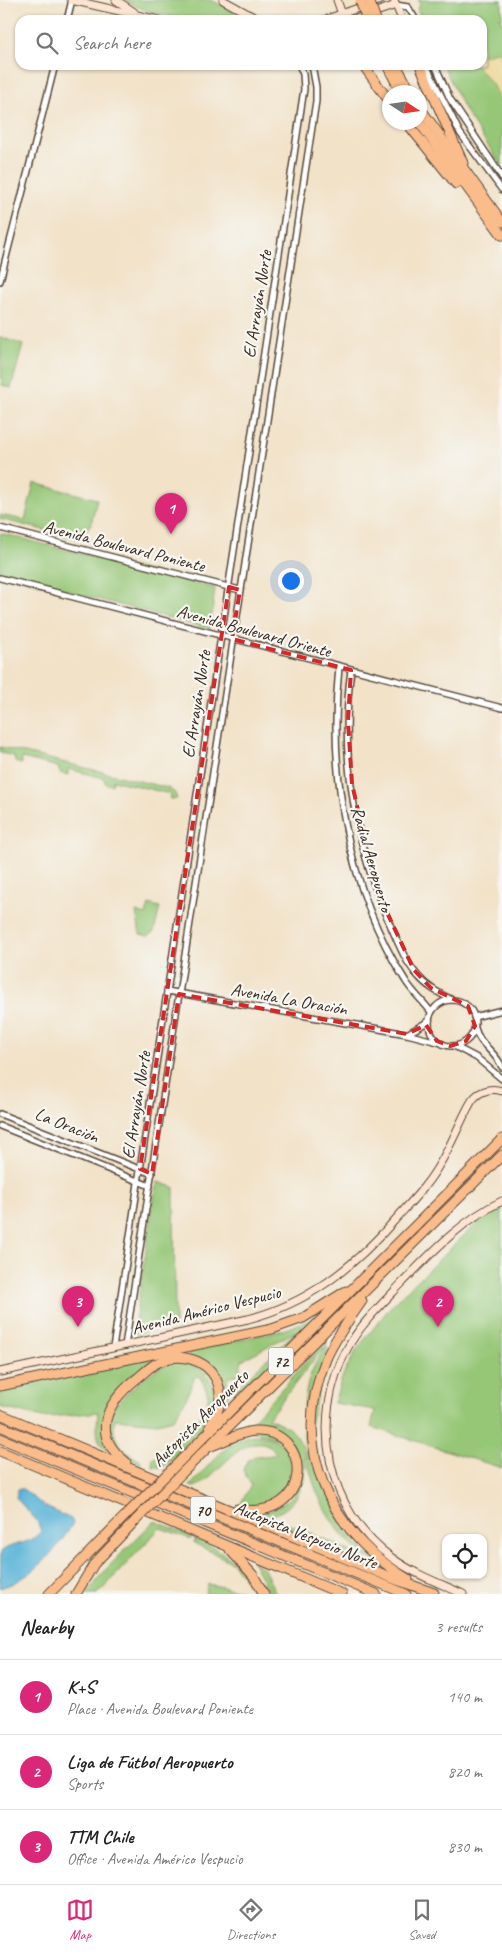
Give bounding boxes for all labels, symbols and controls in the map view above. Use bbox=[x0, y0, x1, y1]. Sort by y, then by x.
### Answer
search box bbox=[15, 15, 487, 70]
icon: search bbox=[33, 29, 61, 57]
text: Search here bbox=[73, 31, 150, 55]
north arrow bbox=[382, 85, 427, 130]
street label: El Arrayán Norte bbox=[238, 248, 277, 359]
pin: 1 bbox=[155, 493, 187, 534]
street label: Avenida Boulevard Poniente bbox=[41, 515, 208, 577]
your location bbox=[278, 568, 304, 594]
street label: Avenida Boulevard Oriente bbox=[175, 600, 335, 662]
street label: El Arrayán Norte bbox=[177, 648, 216, 759]
street label: Radial Aeropuerto bbox=[346, 804, 398, 916]
street label: Avenida La Oración bbox=[229, 978, 350, 1020]
street label: El Arrayán Norte bbox=[117, 1049, 156, 1160]
street label: La Oración bbox=[32, 1102, 103, 1148]
street label: Avenida Américo Vespucio bbox=[129, 1280, 284, 1339]
pin: 3 bbox=[62, 1286, 94, 1327]
pin: 2 bbox=[422, 1286, 454, 1327]
road number: 72 bbox=[268, 1348, 294, 1374]
street label: Autopista Aeropuerto bbox=[147, 1364, 254, 1471]
road number: 70 bbox=[190, 1496, 216, 1524]
street label: Autopista Vespucio Norte bbox=[231, 1496, 382, 1574]
map controls bbox=[442, 1534, 487, 1579]
button: locate bbox=[442, 1534, 487, 1579]
text: Nearby bbox=[20, 1614, 73, 1640]
text: 3 results bbox=[435, 1617, 482, 1637]
text: K+S bbox=[67, 1675, 95, 1699]
text: 1 bbox=[32, 1687, 40, 1707]
text: 140 m bbox=[448, 1687, 482, 1707]
text: Place · Avenida Boulevard Poniente bbox=[67, 1699, 253, 1719]
text: Liga de Fútbol Aeropuerto bbox=[67, 1750, 233, 1774]
text: 2 bbox=[32, 1762, 40, 1782]
text: 820 m bbox=[448, 1762, 482, 1782]
text: Sports bbox=[67, 1774, 103, 1794]
text: TTM Chile bbox=[67, 1825, 134, 1849]
text: 3 bbox=[32, 1837, 40, 1857]
text: 830 m bbox=[448, 1837, 482, 1857]
text: Office · Avenida Américo Vespucio bbox=[67, 1849, 243, 1869]
tab: Map bbox=[66, 1896, 94, 1943]
tab: Directions bbox=[227, 1896, 275, 1943]
tab: Saved bbox=[408, 1896, 436, 1943]

